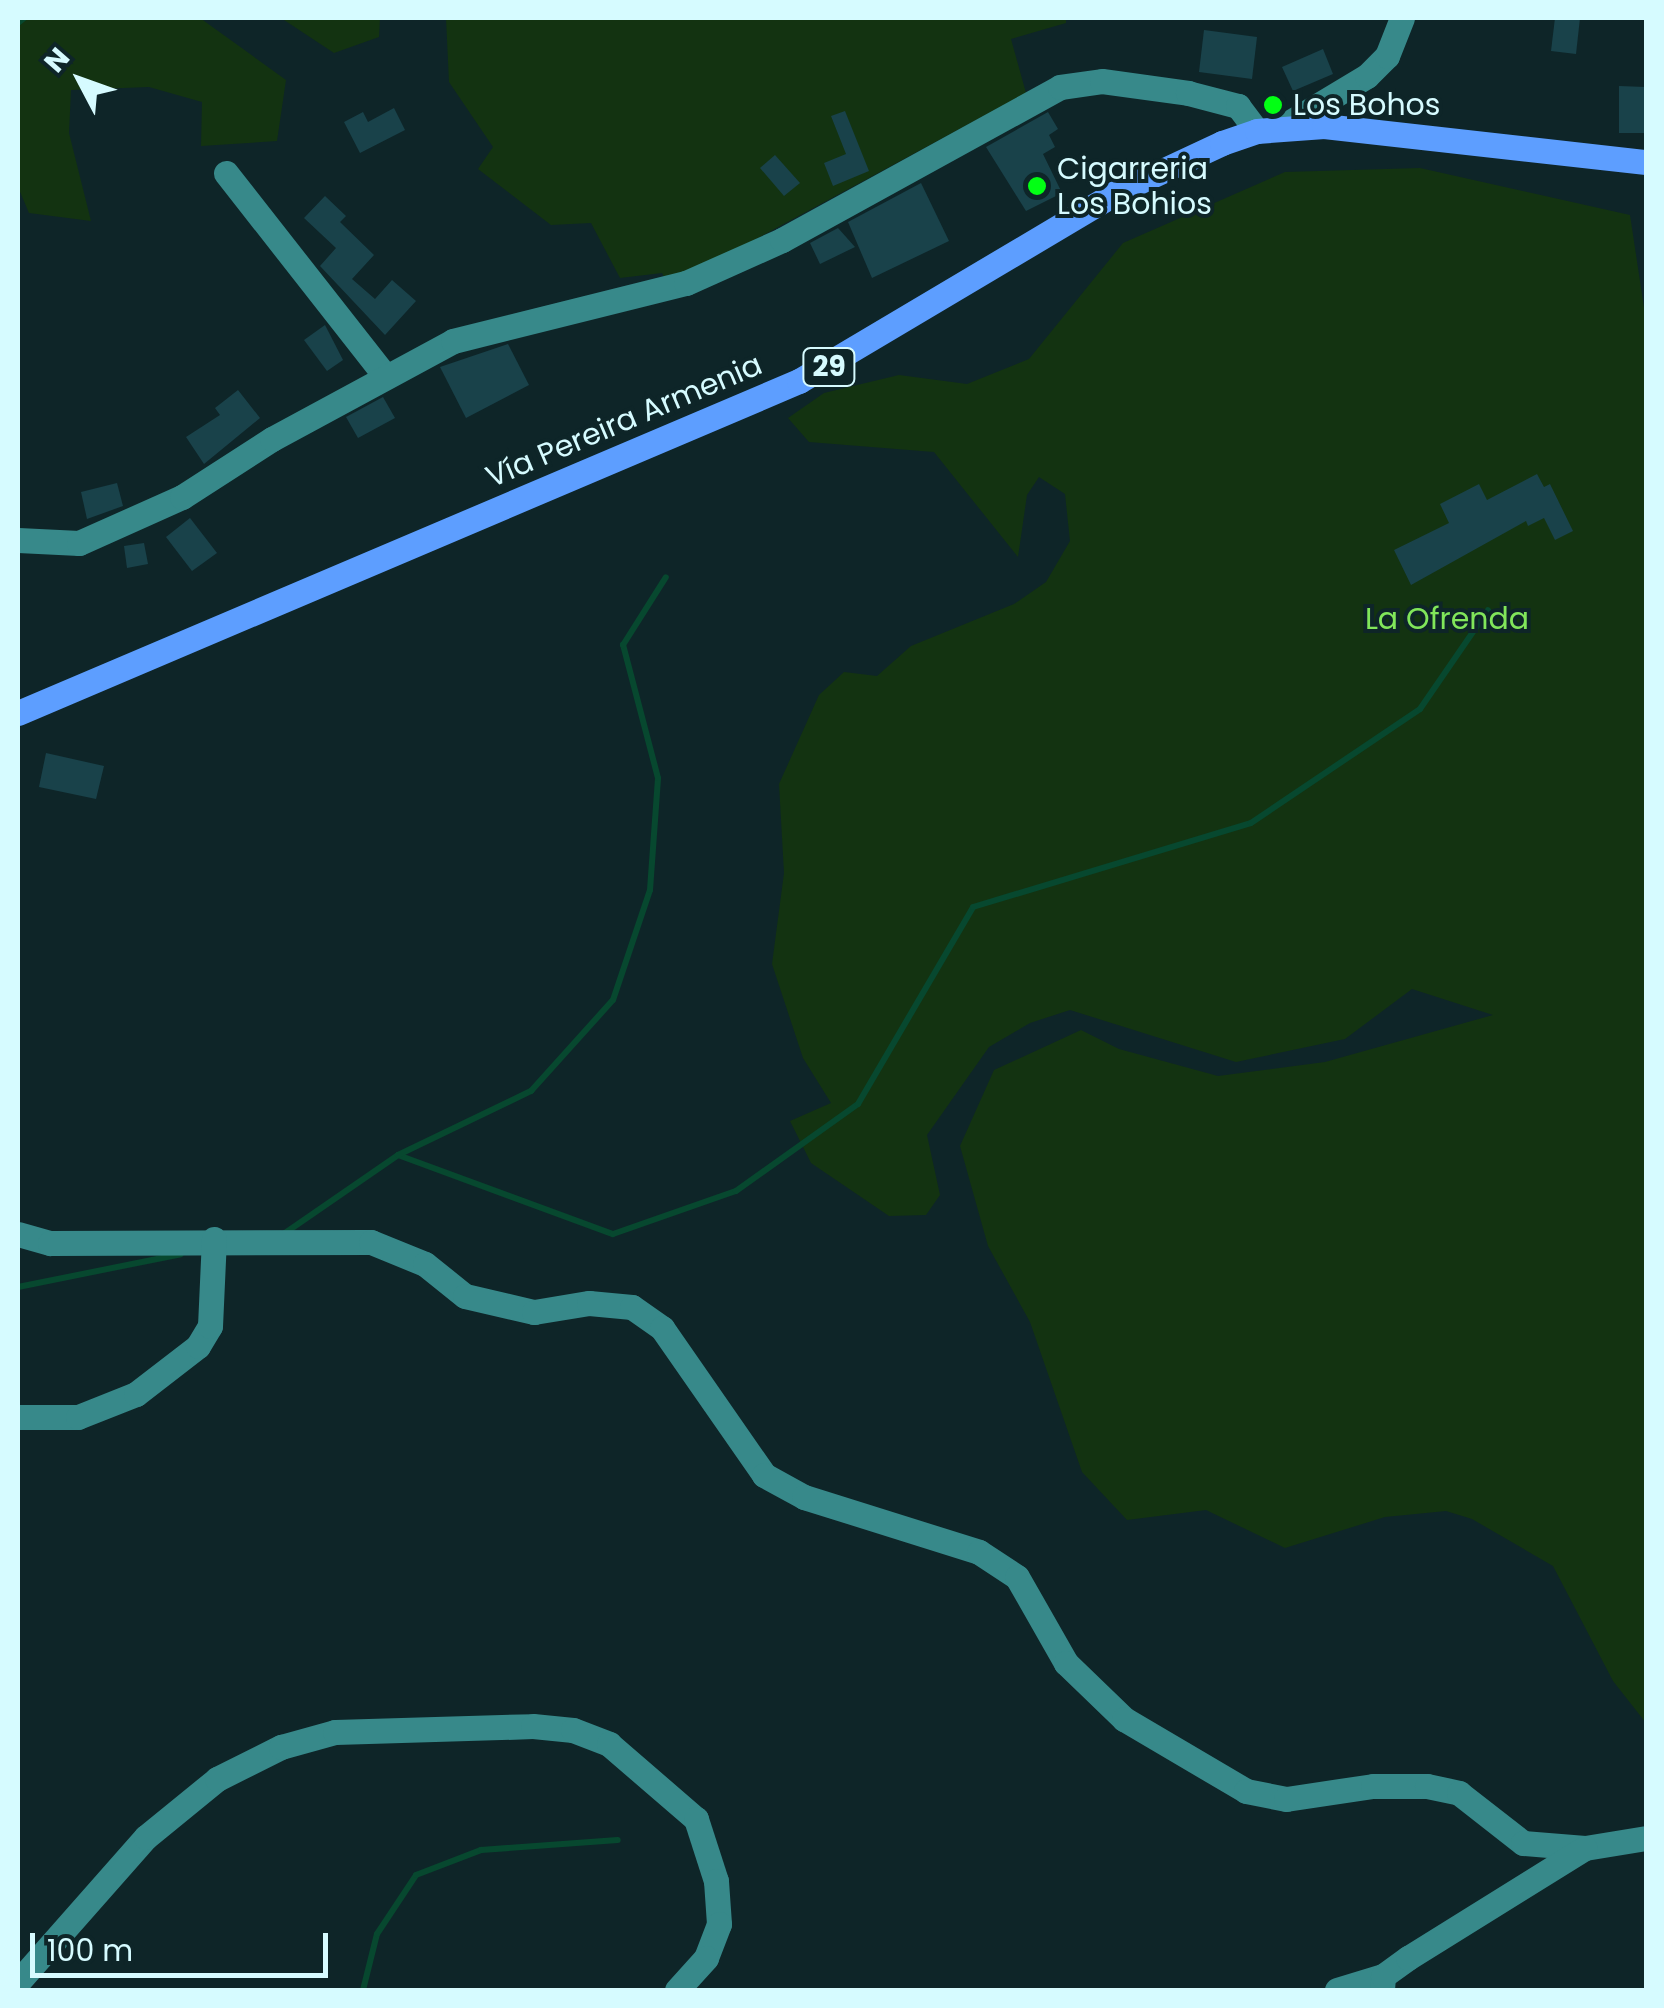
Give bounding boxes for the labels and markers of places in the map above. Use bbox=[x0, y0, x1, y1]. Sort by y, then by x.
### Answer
place label: Los Bohos bbox=[1293, 87, 1440, 123]
marker: Los Bohos bbox=[1262, 94, 1284, 116]
place label: Cigarreria Los Bohios bbox=[1057, 151, 1212, 222]
marker: Cigarreria Los Bohios bbox=[1026, 175, 1048, 197]

